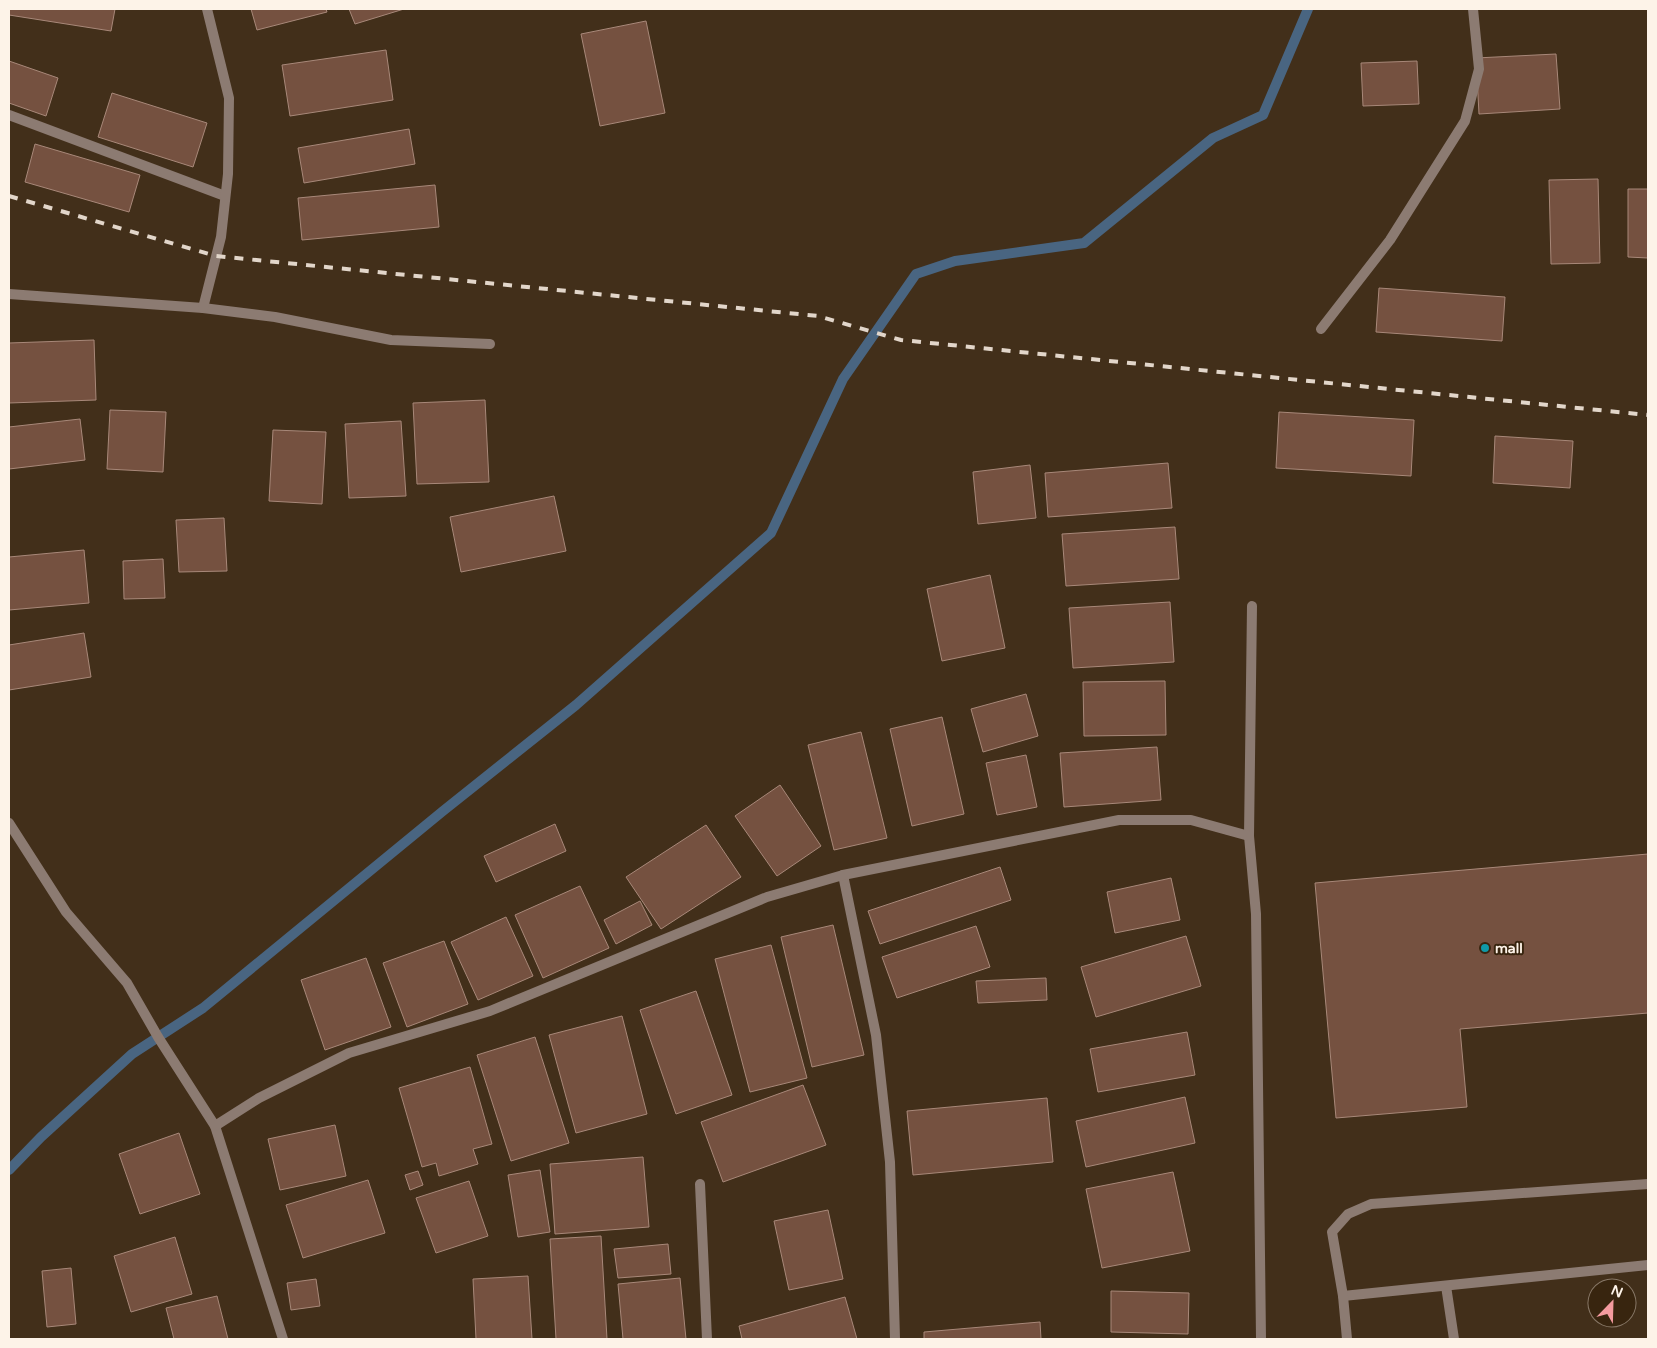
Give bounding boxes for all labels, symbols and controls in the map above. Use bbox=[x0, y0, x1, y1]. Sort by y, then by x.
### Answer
place label: mall bbox=[1495, 940, 1523, 957]
marker: mall bbox=[1479, 942, 1491, 954]
north arrow bbox=[1587, 1278, 1637, 1328]
text: N bbox=[1608, 1281, 1625, 1302]

